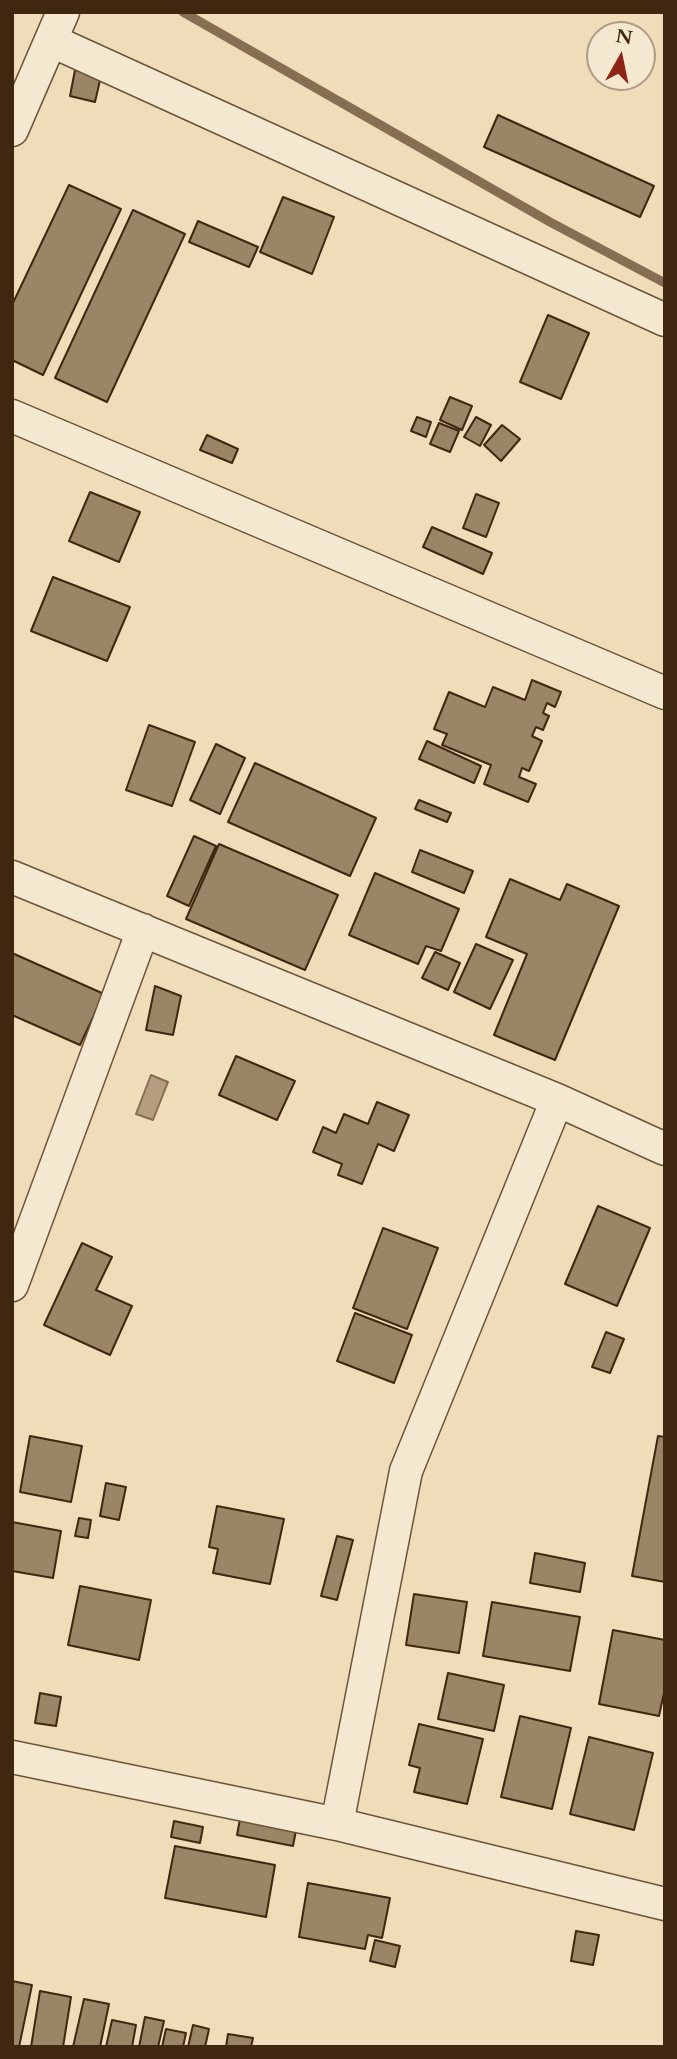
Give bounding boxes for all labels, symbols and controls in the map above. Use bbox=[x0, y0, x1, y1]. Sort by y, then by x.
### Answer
north arrow bbox=[586, 21, 656, 91]
text: N bbox=[614, 23, 634, 51]

